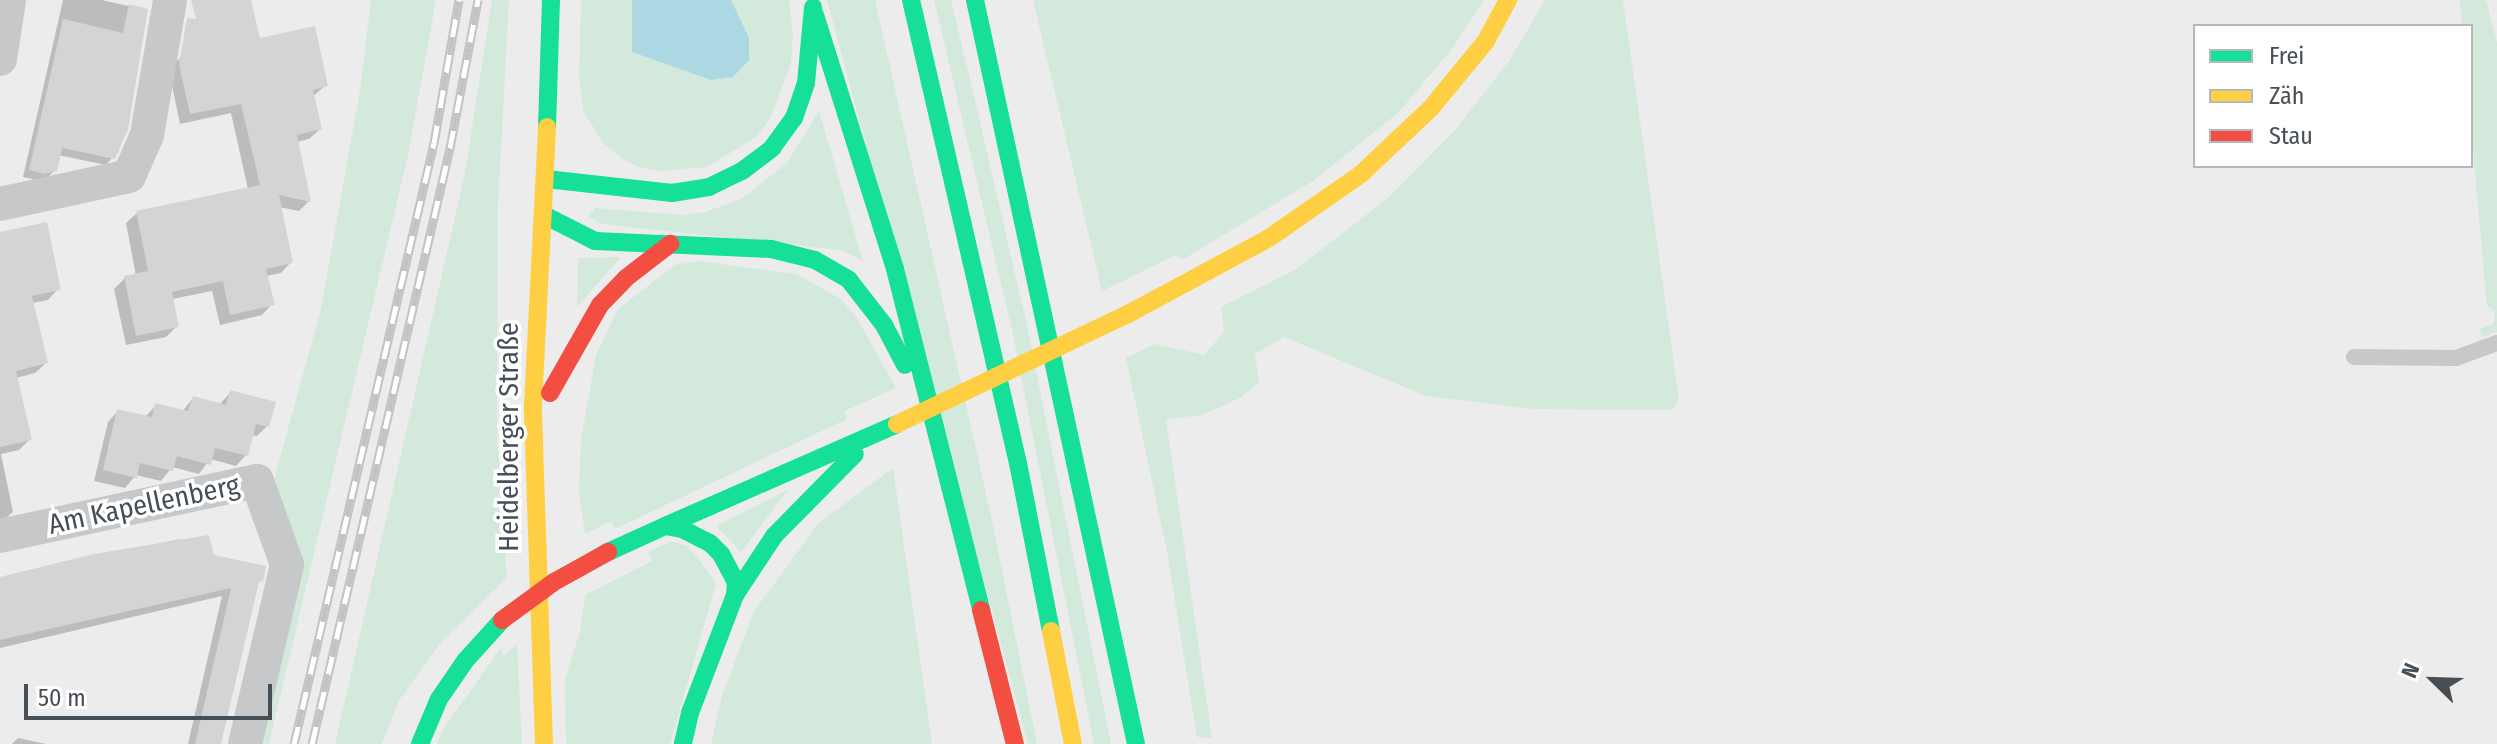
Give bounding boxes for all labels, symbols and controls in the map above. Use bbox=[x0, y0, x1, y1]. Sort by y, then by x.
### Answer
legend bbox=[2193, 24, 2473, 168]
text: Frei bbox=[2269, 42, 2304, 70]
text: Zäh bbox=[2269, 82, 2304, 110]
text: Stau bbox=[2269, 122, 2313, 150]
street label: Heidelberger Straße bbox=[492, 322, 526, 552]
street label: Am Kapellenberg bbox=[45, 468, 243, 542]
north arrow bbox=[2393, 640, 2473, 720]
text: N bbox=[2395, 659, 2425, 682]
scale bar bbox=[28, 668, 276, 718]
text: 50 m bbox=[38, 684, 86, 712]

